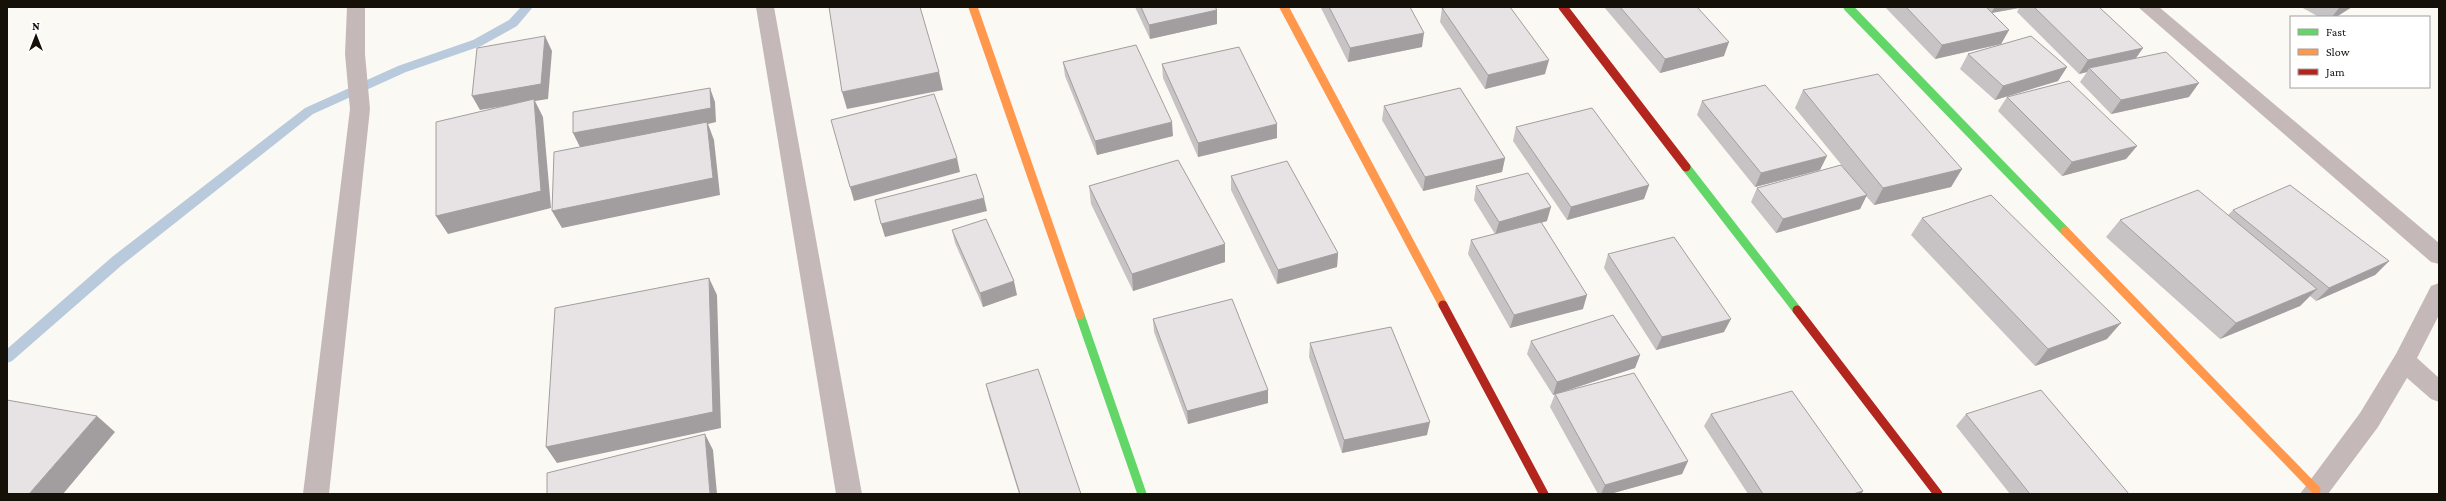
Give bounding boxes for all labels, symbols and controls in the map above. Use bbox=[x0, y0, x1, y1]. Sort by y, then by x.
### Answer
north arrow bbox=[16, 16, 56, 56]
legend bbox=[2290, 16, 2430, 88]
text: N bbox=[32, 20, 40, 32]
text: Fast bbox=[2326, 25, 2347, 39]
text: Slow bbox=[2326, 45, 2350, 59]
text: Jam bbox=[2325, 65, 2345, 79]

